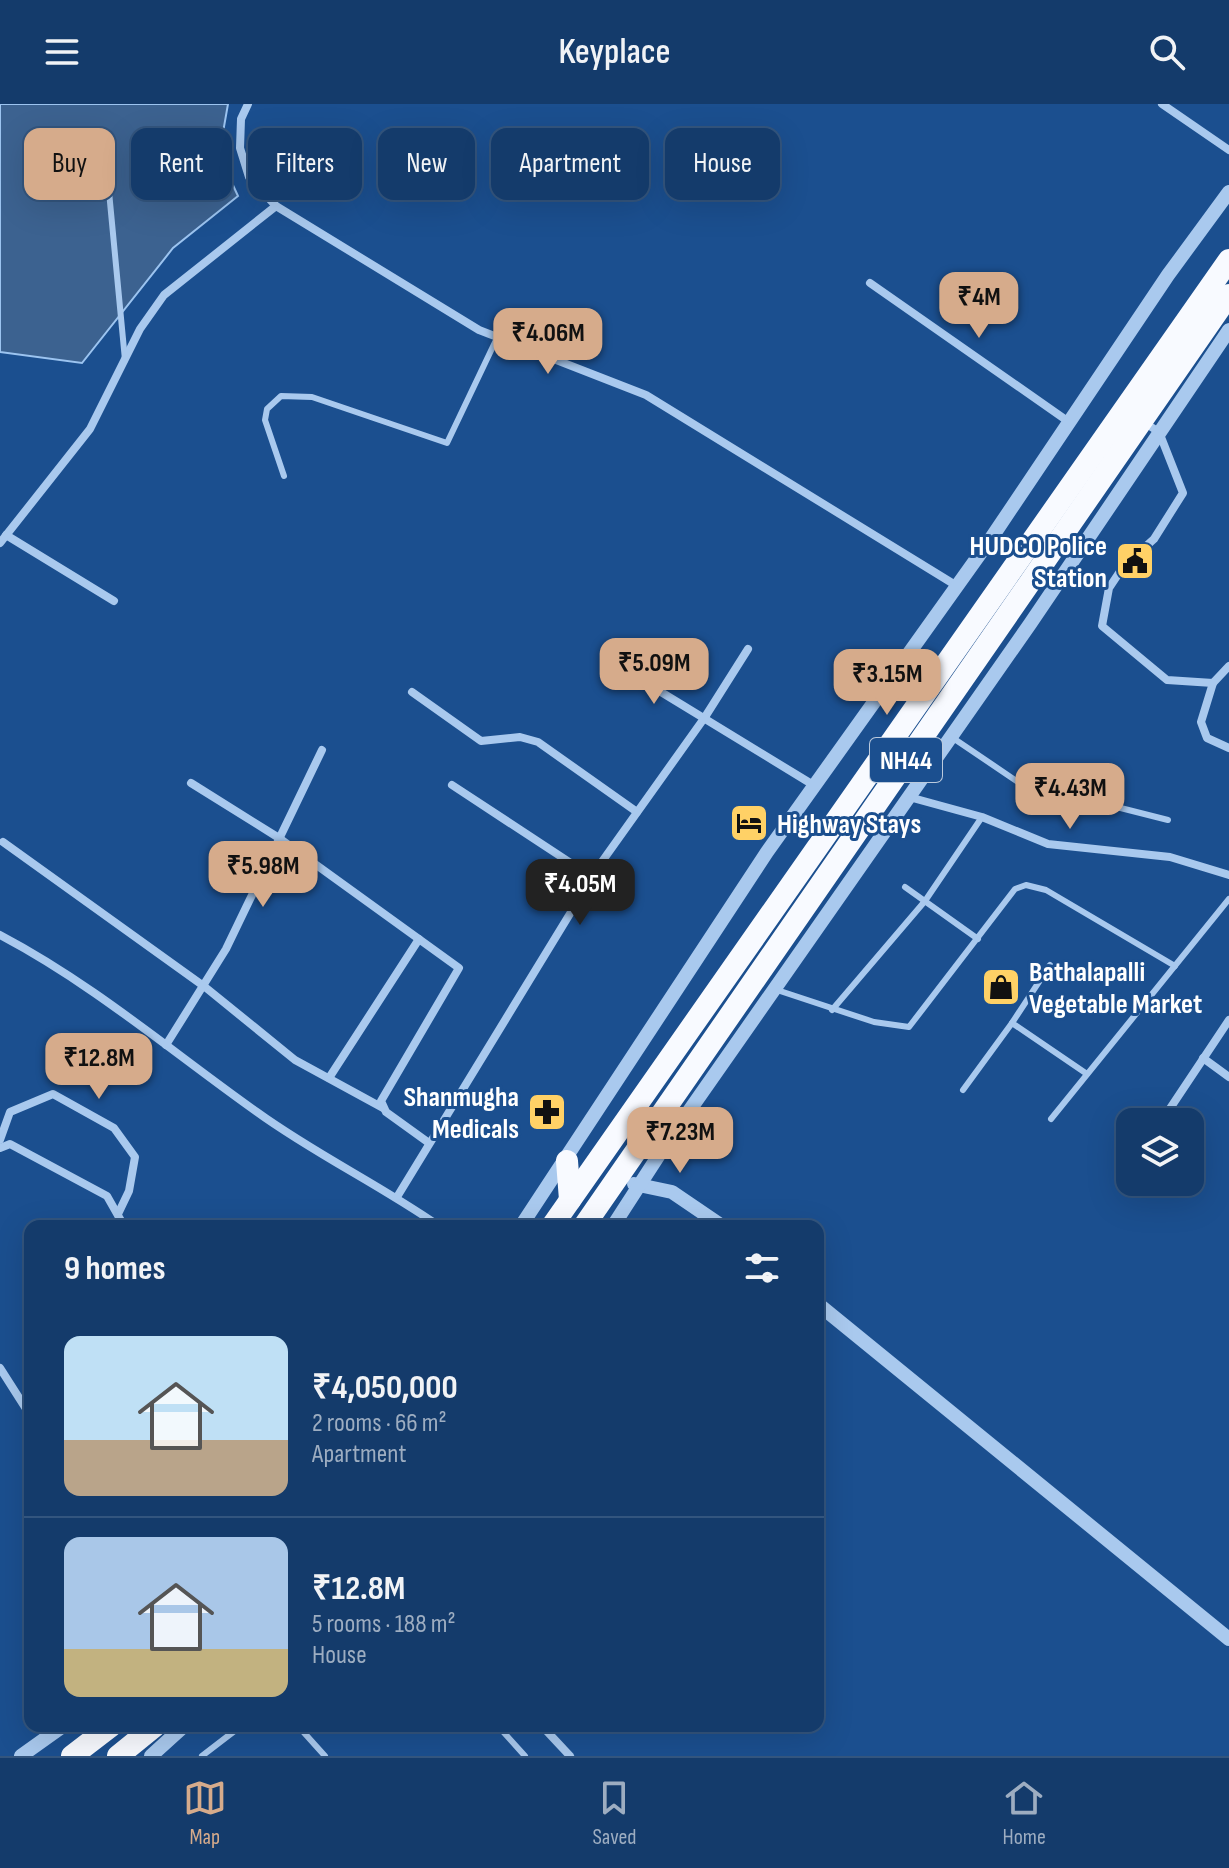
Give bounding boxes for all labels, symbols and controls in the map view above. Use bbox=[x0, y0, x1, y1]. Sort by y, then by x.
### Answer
icon: menu bbox=[40, 30, 84, 74]
icon: search bbox=[1145, 30, 1189, 74]
text: Keyplace bbox=[558, 31, 671, 74]
chip: Buy bbox=[24, 128, 115, 200]
chip: Rent bbox=[131, 128, 232, 200]
chip: Filters bbox=[248, 128, 362, 200]
chip: New bbox=[378, 128, 475, 200]
chip: Apartment bbox=[491, 128, 649, 200]
chip: House bbox=[665, 128, 780, 200]
pin: ₹4M bbox=[940, 272, 1018, 340]
text: ₹4M bbox=[957, 282, 1001, 313]
pin: ₹4.06M bbox=[483, 308, 613, 376]
text: ₹4.06M bbox=[511, 318, 585, 349]
place label: HUDCO Police Station bbox=[970, 530, 1107, 595]
public building icon: HUDCO Police Station bbox=[1114, 540, 1156, 582]
pin: ₹5.09M bbox=[589, 638, 719, 706]
text: ₹5.09M bbox=[618, 648, 690, 679]
pin: ₹3.15M bbox=[822, 649, 952, 717]
text: ₹3.15M bbox=[852, 659, 922, 690]
road number: NH44 bbox=[870, 738, 942, 782]
pin: ₹4.43M bbox=[1005, 763, 1135, 831]
text: ₹4.43M bbox=[1033, 773, 1107, 804]
hotel icon: Highway Stays bbox=[728, 802, 770, 844]
place label: Highway Stays bbox=[777, 808, 921, 841]
pin: ₹5.98M bbox=[198, 841, 328, 909]
text: ₹5.98M bbox=[227, 851, 299, 882]
pin: ₹4.05M bbox=[515, 859, 645, 927]
text: ₹4.05M bbox=[544, 869, 616, 900]
place label: Bathalapalli Vegetable Market bbox=[1029, 956, 1202, 1021]
shop icon: Bathalapalli Vegetable Market bbox=[980, 966, 1022, 1008]
pin: ₹12.8M bbox=[34, 1033, 164, 1101]
text: ₹12.8M bbox=[63, 1043, 135, 1074]
place label: Shanmugha Medicals bbox=[403, 1081, 519, 1146]
pharmacy icon: Shanmugha Medicals bbox=[526, 1091, 568, 1133]
pin: ₹7.23M bbox=[615, 1107, 745, 1175]
map controls bbox=[1116, 1108, 1204, 1196]
button: layers bbox=[1116, 1108, 1204, 1196]
text: ₹7.23M bbox=[645, 1117, 715, 1148]
icon: filters bbox=[740, 1246, 784, 1290]
text: 9 homes bbox=[64, 1248, 165, 1289]
text: ₹4,050,000 bbox=[312, 1367, 458, 1408]
icon: home bbox=[128, 1368, 224, 1464]
text: 2 rooms · 66 m² bbox=[312, 1408, 447, 1439]
text: Apartment bbox=[312, 1439, 406, 1470]
text: ₹12.8M bbox=[312, 1568, 405, 1609]
icon: home bbox=[128, 1569, 224, 1665]
text: 5 rooms · 188 m² bbox=[312, 1609, 455, 1640]
text: House bbox=[312, 1640, 367, 1671]
tab: Map bbox=[183, 1776, 227, 1851]
tab: Saved bbox=[592, 1776, 637, 1851]
tab: Home bbox=[1002, 1776, 1046, 1851]

